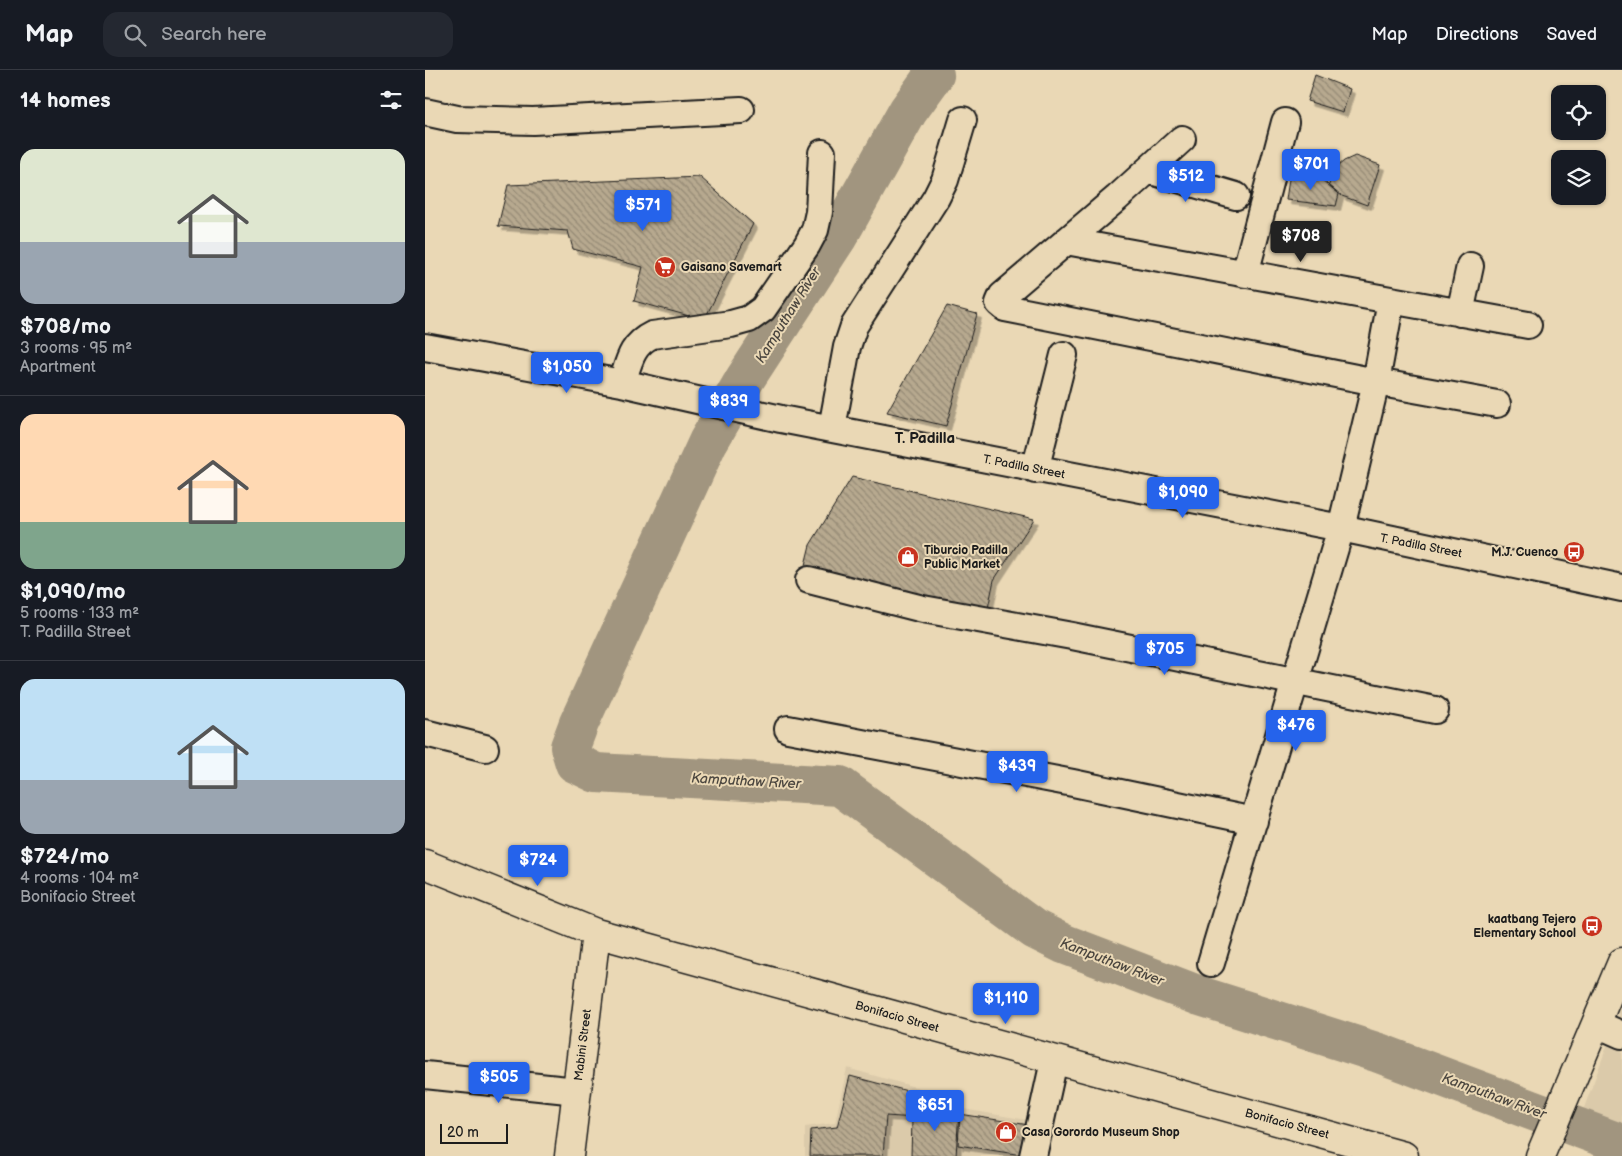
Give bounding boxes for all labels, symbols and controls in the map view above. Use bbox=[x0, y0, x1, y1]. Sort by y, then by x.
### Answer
search box bbox=[103, 12, 453, 57]
text: Map bbox=[25, 20, 73, 49]
icon: search bbox=[121, 21, 149, 49]
text: Search here bbox=[161, 23, 267, 46]
text: Map bbox=[1372, 24, 1408, 45]
text: Directions bbox=[1436, 24, 1518, 45]
text: Saved bbox=[1546, 24, 1597, 45]
map controls bbox=[1551, 85, 1606, 205]
button: locate bbox=[1551, 85, 1606, 140]
icon: filters bbox=[377, 86, 405, 114]
text: 14 homes bbox=[20, 88, 111, 113]
pin: $701 bbox=[1281, 148, 1341, 191]
button: layers bbox=[1551, 150, 1606, 205]
text: $701 bbox=[1293, 155, 1329, 174]
pin: $512 bbox=[1156, 160, 1216, 203]
text: $512 bbox=[1168, 167, 1204, 186]
icon: home bbox=[168, 181, 258, 271]
pin: $571 bbox=[613, 190, 673, 232]
text: $571 bbox=[625, 196, 661, 215]
pin: $708 bbox=[1271, 220, 1331, 263]
text: $708 bbox=[1282, 227, 1320, 246]
supermarket icon: Gaisano Savemart bbox=[653, 255, 677, 279]
place label: Gaisano Savemart bbox=[681, 260, 782, 275]
water label: Kamputhaw River bbox=[752, 263, 825, 366]
text: $708/mo bbox=[20, 314, 111, 339]
text: 3 rooms · 95 m² bbox=[20, 339, 132, 358]
pin: $1,050 bbox=[526, 352, 608, 394]
text: Apartment bbox=[20, 358, 96, 377]
text: $1,050 bbox=[542, 358, 592, 377]
pin: $839 bbox=[699, 386, 759, 428]
text: $839 bbox=[710, 392, 748, 411]
district label: T. Padilla bbox=[895, 429, 955, 448]
icon: home bbox=[168, 447, 258, 537]
street label: T. Padilla Street bbox=[982, 452, 1066, 482]
pin: $1,090 bbox=[1142, 476, 1224, 519]
text: $1,090 bbox=[1158, 483, 1208, 502]
street label: T. Padilla Street bbox=[1379, 531, 1463, 561]
bus stop icon: M.J. Cuenco bbox=[1562, 540, 1586, 564]
place label: Tiburcio Padilla Public Market bbox=[924, 543, 1008, 572]
shop icon: Tiburcio Padilla Public Market bbox=[896, 545, 920, 569]
place label: M.J. Cuenco bbox=[1491, 545, 1558, 560]
text: $1,090/mo bbox=[20, 579, 126, 604]
text: 5 rooms · 133 m² bbox=[20, 604, 139, 623]
text: T. Padilla Street bbox=[20, 623, 131, 642]
pin: $705 bbox=[1135, 634, 1195, 676]
text: $705 bbox=[1146, 640, 1184, 659]
pin: $476 bbox=[1266, 710, 1326, 752]
icon: home bbox=[168, 712, 258, 802]
text: $476 bbox=[1277, 716, 1315, 735]
pin: $439 bbox=[987, 750, 1047, 793]
text: $439 bbox=[998, 757, 1036, 776]
water label: Kamputhaw River bbox=[691, 770, 802, 792]
text: $724/mo bbox=[20, 844, 109, 869]
pin: $724 bbox=[508, 844, 568, 887]
text: $724 bbox=[519, 851, 557, 870]
text: 4 rooms · 104 m² bbox=[20, 869, 139, 888]
text: Bonifacio Street bbox=[20, 888, 136, 907]
place label: kaatbang Tejero Elementary School bbox=[1473, 912, 1576, 941]
bus stop icon: kaatbang Tejero Elementary School bbox=[1580, 914, 1604, 938]
water label: Kamputhaw River bbox=[1058, 934, 1167, 990]
pin: $1,110 bbox=[965, 982, 1047, 1025]
text: $1,110 bbox=[984, 989, 1028, 1008]
street label: Bonifacio Street bbox=[853, 998, 941, 1036]
street label: Mabini Street bbox=[571, 1008, 595, 1082]
pin: $505 bbox=[469, 1062, 529, 1104]
text: $505 bbox=[480, 1068, 518, 1087]
water label: Kamputhaw River bbox=[1440, 1069, 1549, 1123]
pin: $651 bbox=[905, 1090, 965, 1132]
text: $651 bbox=[917, 1096, 953, 1115]
street label: Bonifacio Street bbox=[1243, 1106, 1331, 1143]
shop icon: Casa Gorordo Museum Shop bbox=[994, 1120, 1018, 1144]
scale bar bbox=[440, 1121, 507, 1144]
text: 20 m bbox=[447, 1124, 479, 1141]
place label: Casa Gorordo Museum Shop bbox=[1022, 1125, 1180, 1140]

